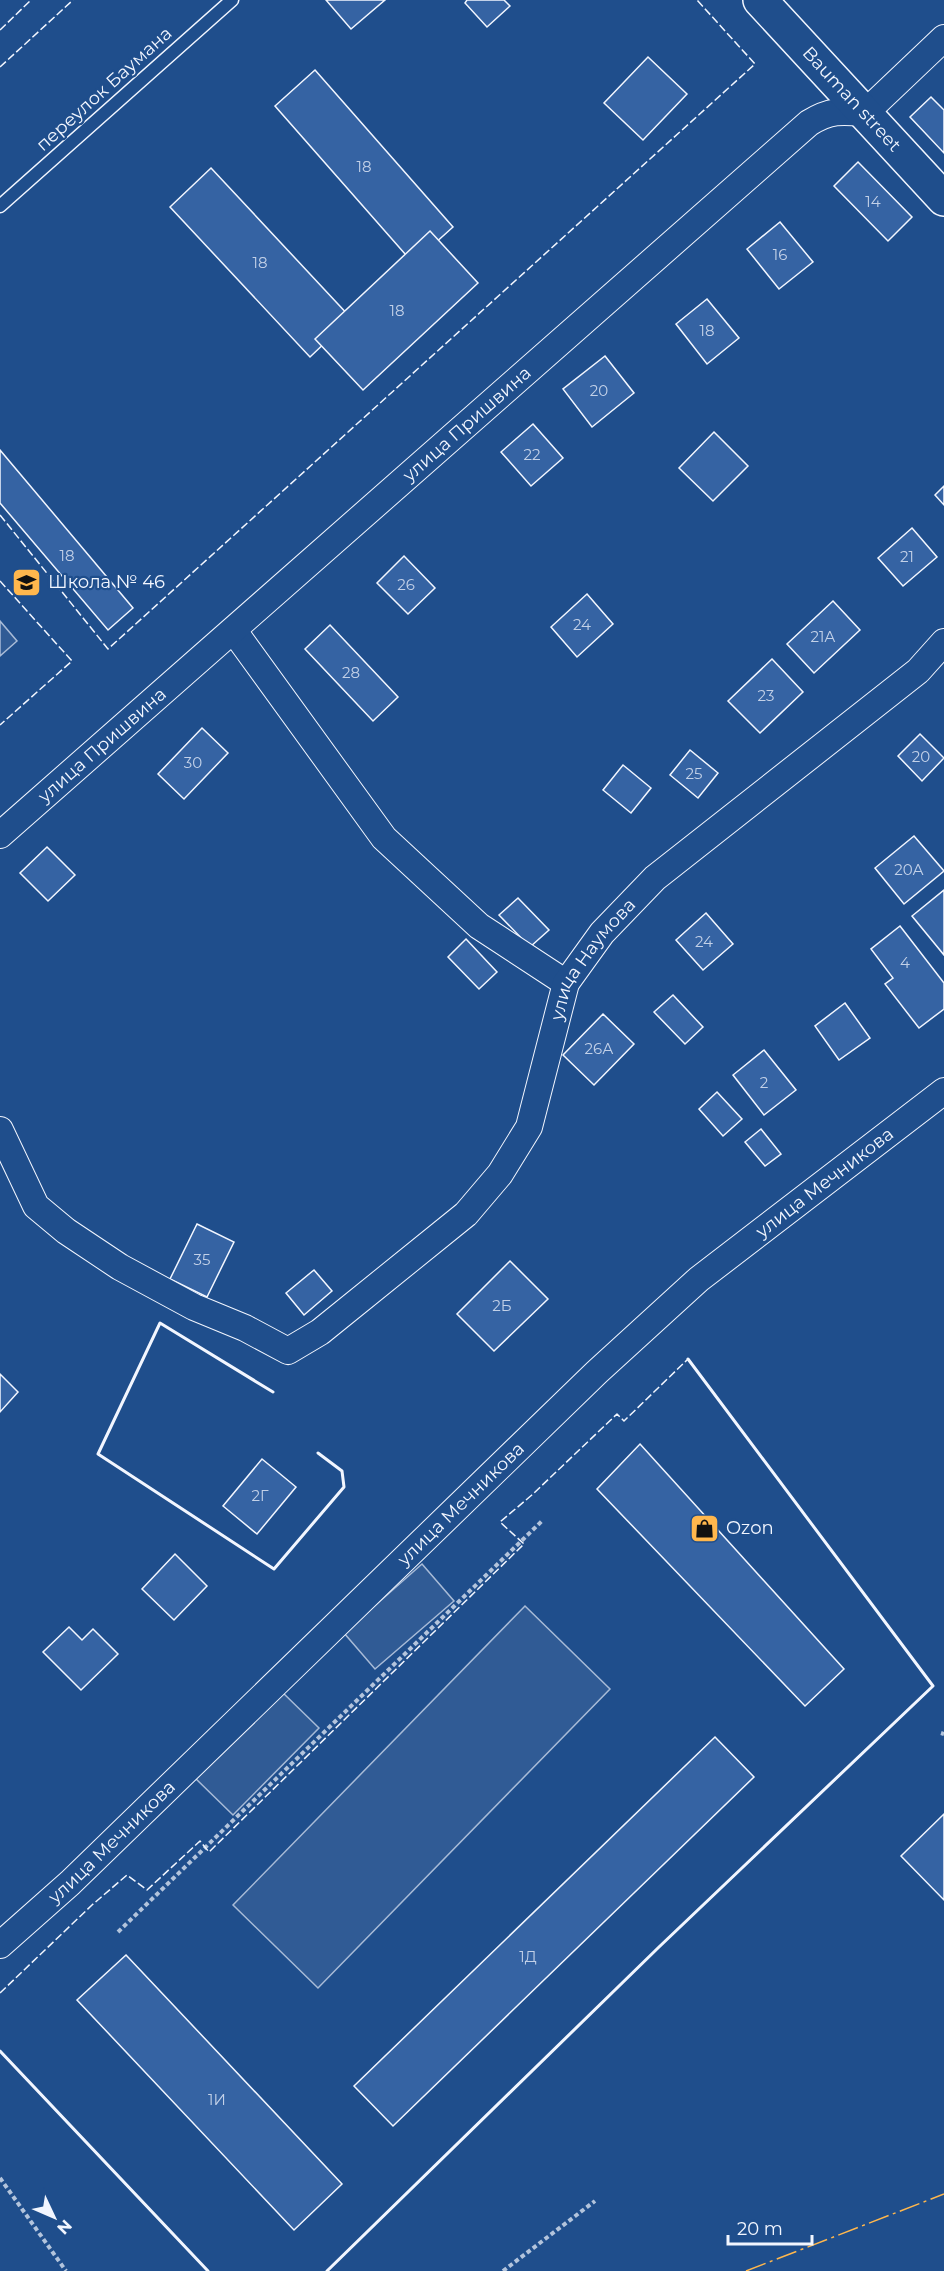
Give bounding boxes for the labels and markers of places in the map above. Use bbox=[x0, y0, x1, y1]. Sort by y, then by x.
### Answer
school or university icon: Школа № 46 bbox=[11, 566, 43, 598]
place label: Школа № 46 bbox=[48, 571, 165, 593]
shop icon: Ozon bbox=[689, 1512, 721, 1544]
place label: Ozon bbox=[726, 1517, 774, 1539]

